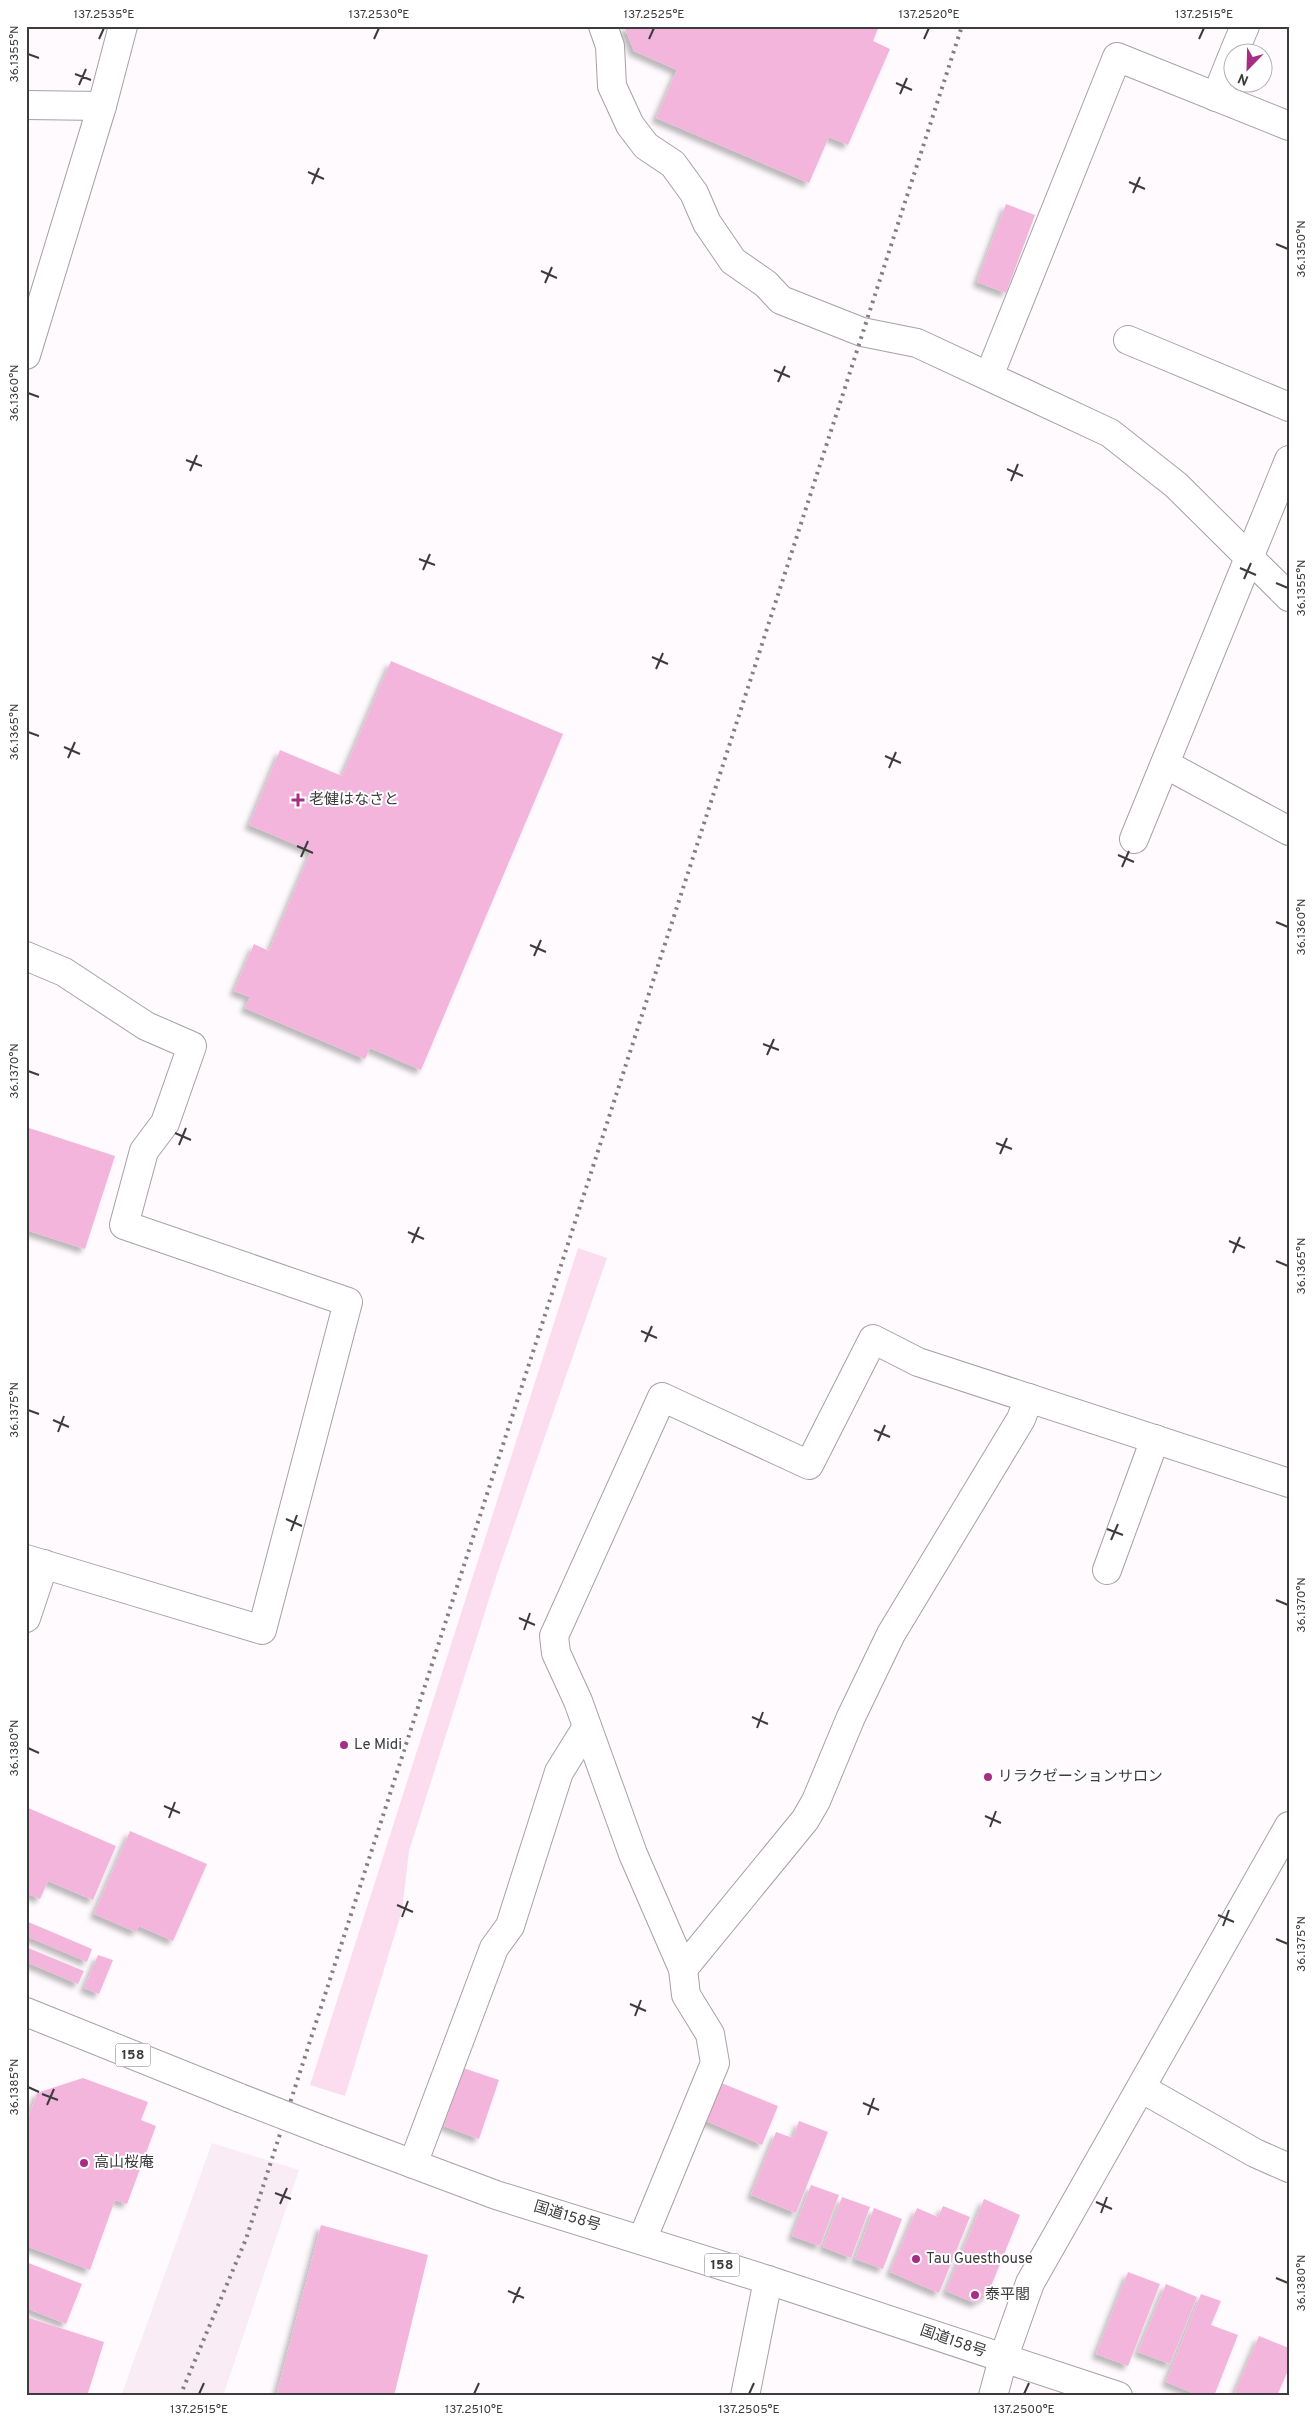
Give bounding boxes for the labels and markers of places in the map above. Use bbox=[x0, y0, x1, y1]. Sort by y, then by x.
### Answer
place label: 老健はなさと bbox=[309, 791, 399, 810]
marker: 老健はなさと bbox=[291, 793, 305, 807]
place label: Le Midi bbox=[354, 1736, 402, 1755]
marker: Le Midi bbox=[338, 1739, 350, 1751]
place label: リラクゼーションサロン bbox=[998, 1768, 1163, 1787]
marker: リラクゼーションサロン bbox=[982, 1771, 994, 1783]
place label: 高山桜庵 bbox=[94, 2154, 154, 2173]
marker: 高山桜庵 bbox=[78, 2157, 90, 2169]
place label: Tau Guesthouse bbox=[926, 2250, 1033, 2269]
marker: Tau Guesthouse bbox=[910, 2253, 922, 2265]
place label: 泰平閣 bbox=[985, 2286, 1030, 2305]
marker: 泰平閣 bbox=[969, 2289, 981, 2301]

